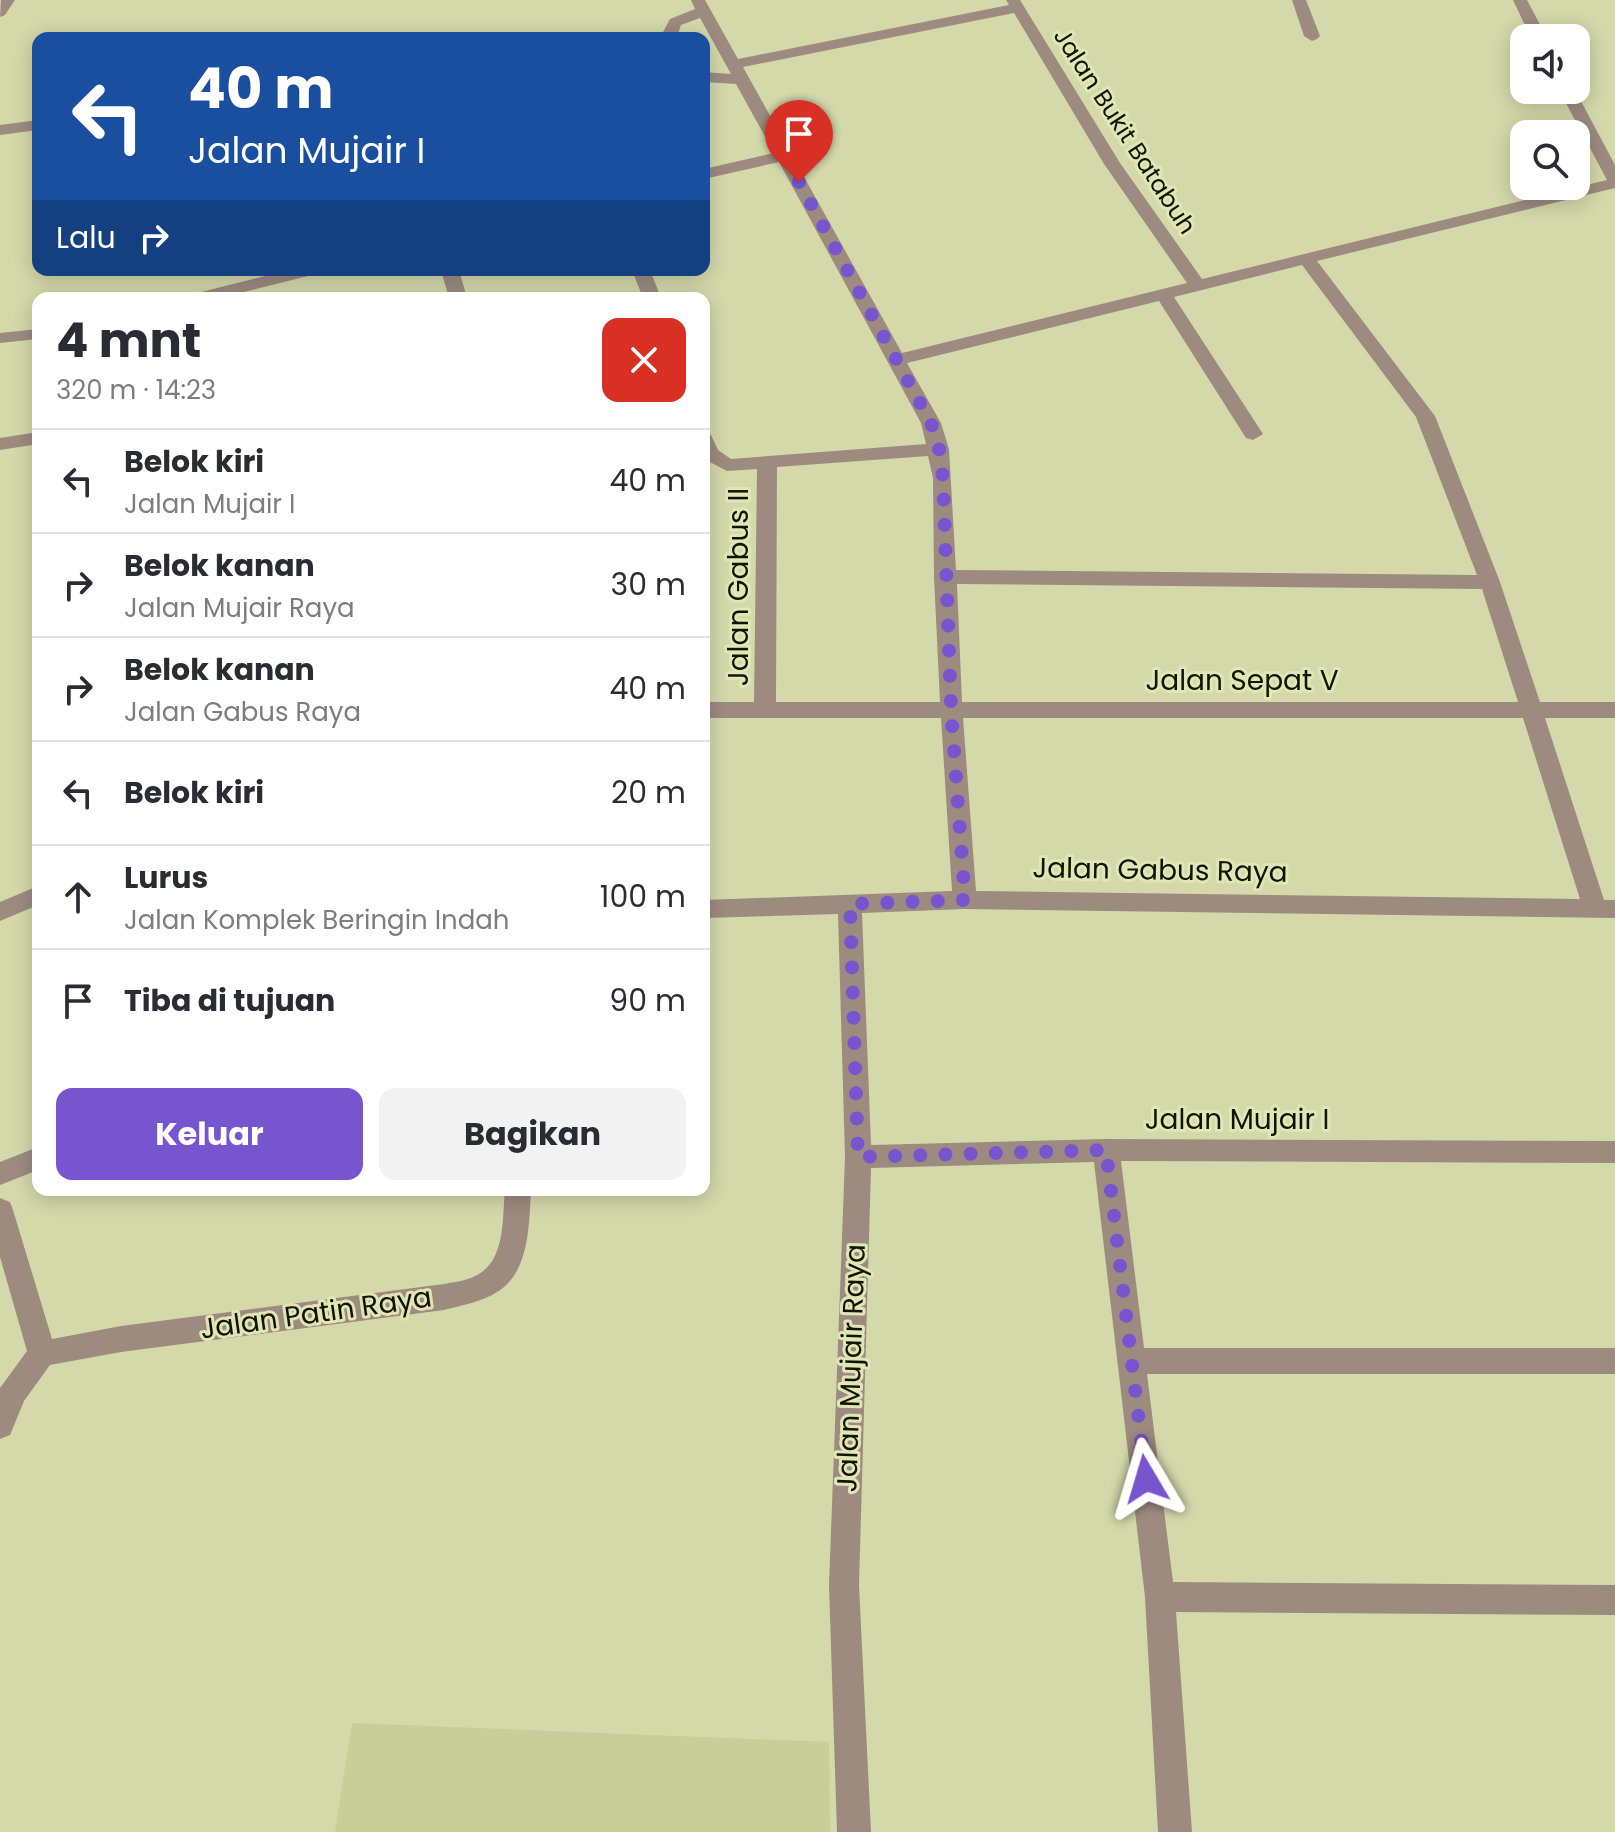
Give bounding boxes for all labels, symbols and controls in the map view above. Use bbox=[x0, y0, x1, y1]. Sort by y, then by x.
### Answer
street label: Jalan Bukit Batabuh bbox=[1046, 22, 1204, 240]
map controls bbox=[1510, 24, 1590, 200]
button: sound bbox=[1510, 24, 1590, 104]
text: 40 m bbox=[188, 49, 334, 128]
icon: left bbox=[56, 64, 160, 168]
pin bbox=[765, 100, 833, 182]
icon: arrive bbox=[777, 112, 821, 156]
button: search bbox=[1510, 120, 1590, 200]
text: Jalan Mujair I bbox=[188, 125, 425, 176]
text: Lalu bbox=[56, 216, 116, 259]
icon: right bbox=[132, 216, 176, 260]
text: 4 mnt bbox=[56, 307, 201, 374]
button: close bbox=[602, 318, 686, 402]
text: 320 m · 14:23 bbox=[56, 372, 216, 408]
text: Belok kiri bbox=[124, 440, 264, 483]
icon: left bbox=[56, 459, 100, 503]
text: 40 m bbox=[609, 459, 686, 502]
text: Jalan Mujair I bbox=[124, 486, 295, 522]
street label: Jalan Gabus II bbox=[719, 488, 758, 686]
text: Belok kanan bbox=[124, 544, 315, 587]
icon: right bbox=[56, 563, 100, 607]
text: 30 m bbox=[611, 563, 686, 606]
text: Jalan Mujair Raya bbox=[124, 590, 355, 626]
text: Belok kanan bbox=[124, 648, 315, 691]
street label: Jalan Sepat V bbox=[1145, 661, 1339, 700]
icon: right bbox=[56, 667, 100, 711]
text: 40 m bbox=[609, 667, 686, 710]
text: Jalan Gabus Raya bbox=[124, 694, 361, 730]
icon: left bbox=[56, 771, 100, 815]
text: Belok kiri bbox=[124, 771, 264, 814]
text: 20 m bbox=[611, 771, 686, 814]
street label: Jalan Gabus Raya bbox=[1032, 848, 1288, 892]
text: Lurus bbox=[124, 856, 208, 899]
icon: ahead bbox=[56, 875, 100, 919]
text: 100 m bbox=[600, 875, 686, 918]
text: Jalan Komplek Beringin Indah bbox=[124, 902, 510, 938]
icon: arrive bbox=[56, 979, 100, 1023]
text: Tiba di tujuan bbox=[124, 979, 335, 1022]
text: 90 m bbox=[609, 979, 686, 1022]
button: Keluar bbox=[56, 1088, 363, 1180]
button: Bagikan bbox=[379, 1088, 686, 1180]
street label: Jalan Mujair I bbox=[1145, 1100, 1329, 1139]
street label: Jalan Mujair Raya bbox=[827, 1243, 875, 1493]
street label: Jalan Patin Raya bbox=[198, 1277, 434, 1349]
position arrow bbox=[1104, 1437, 1188, 1521]

